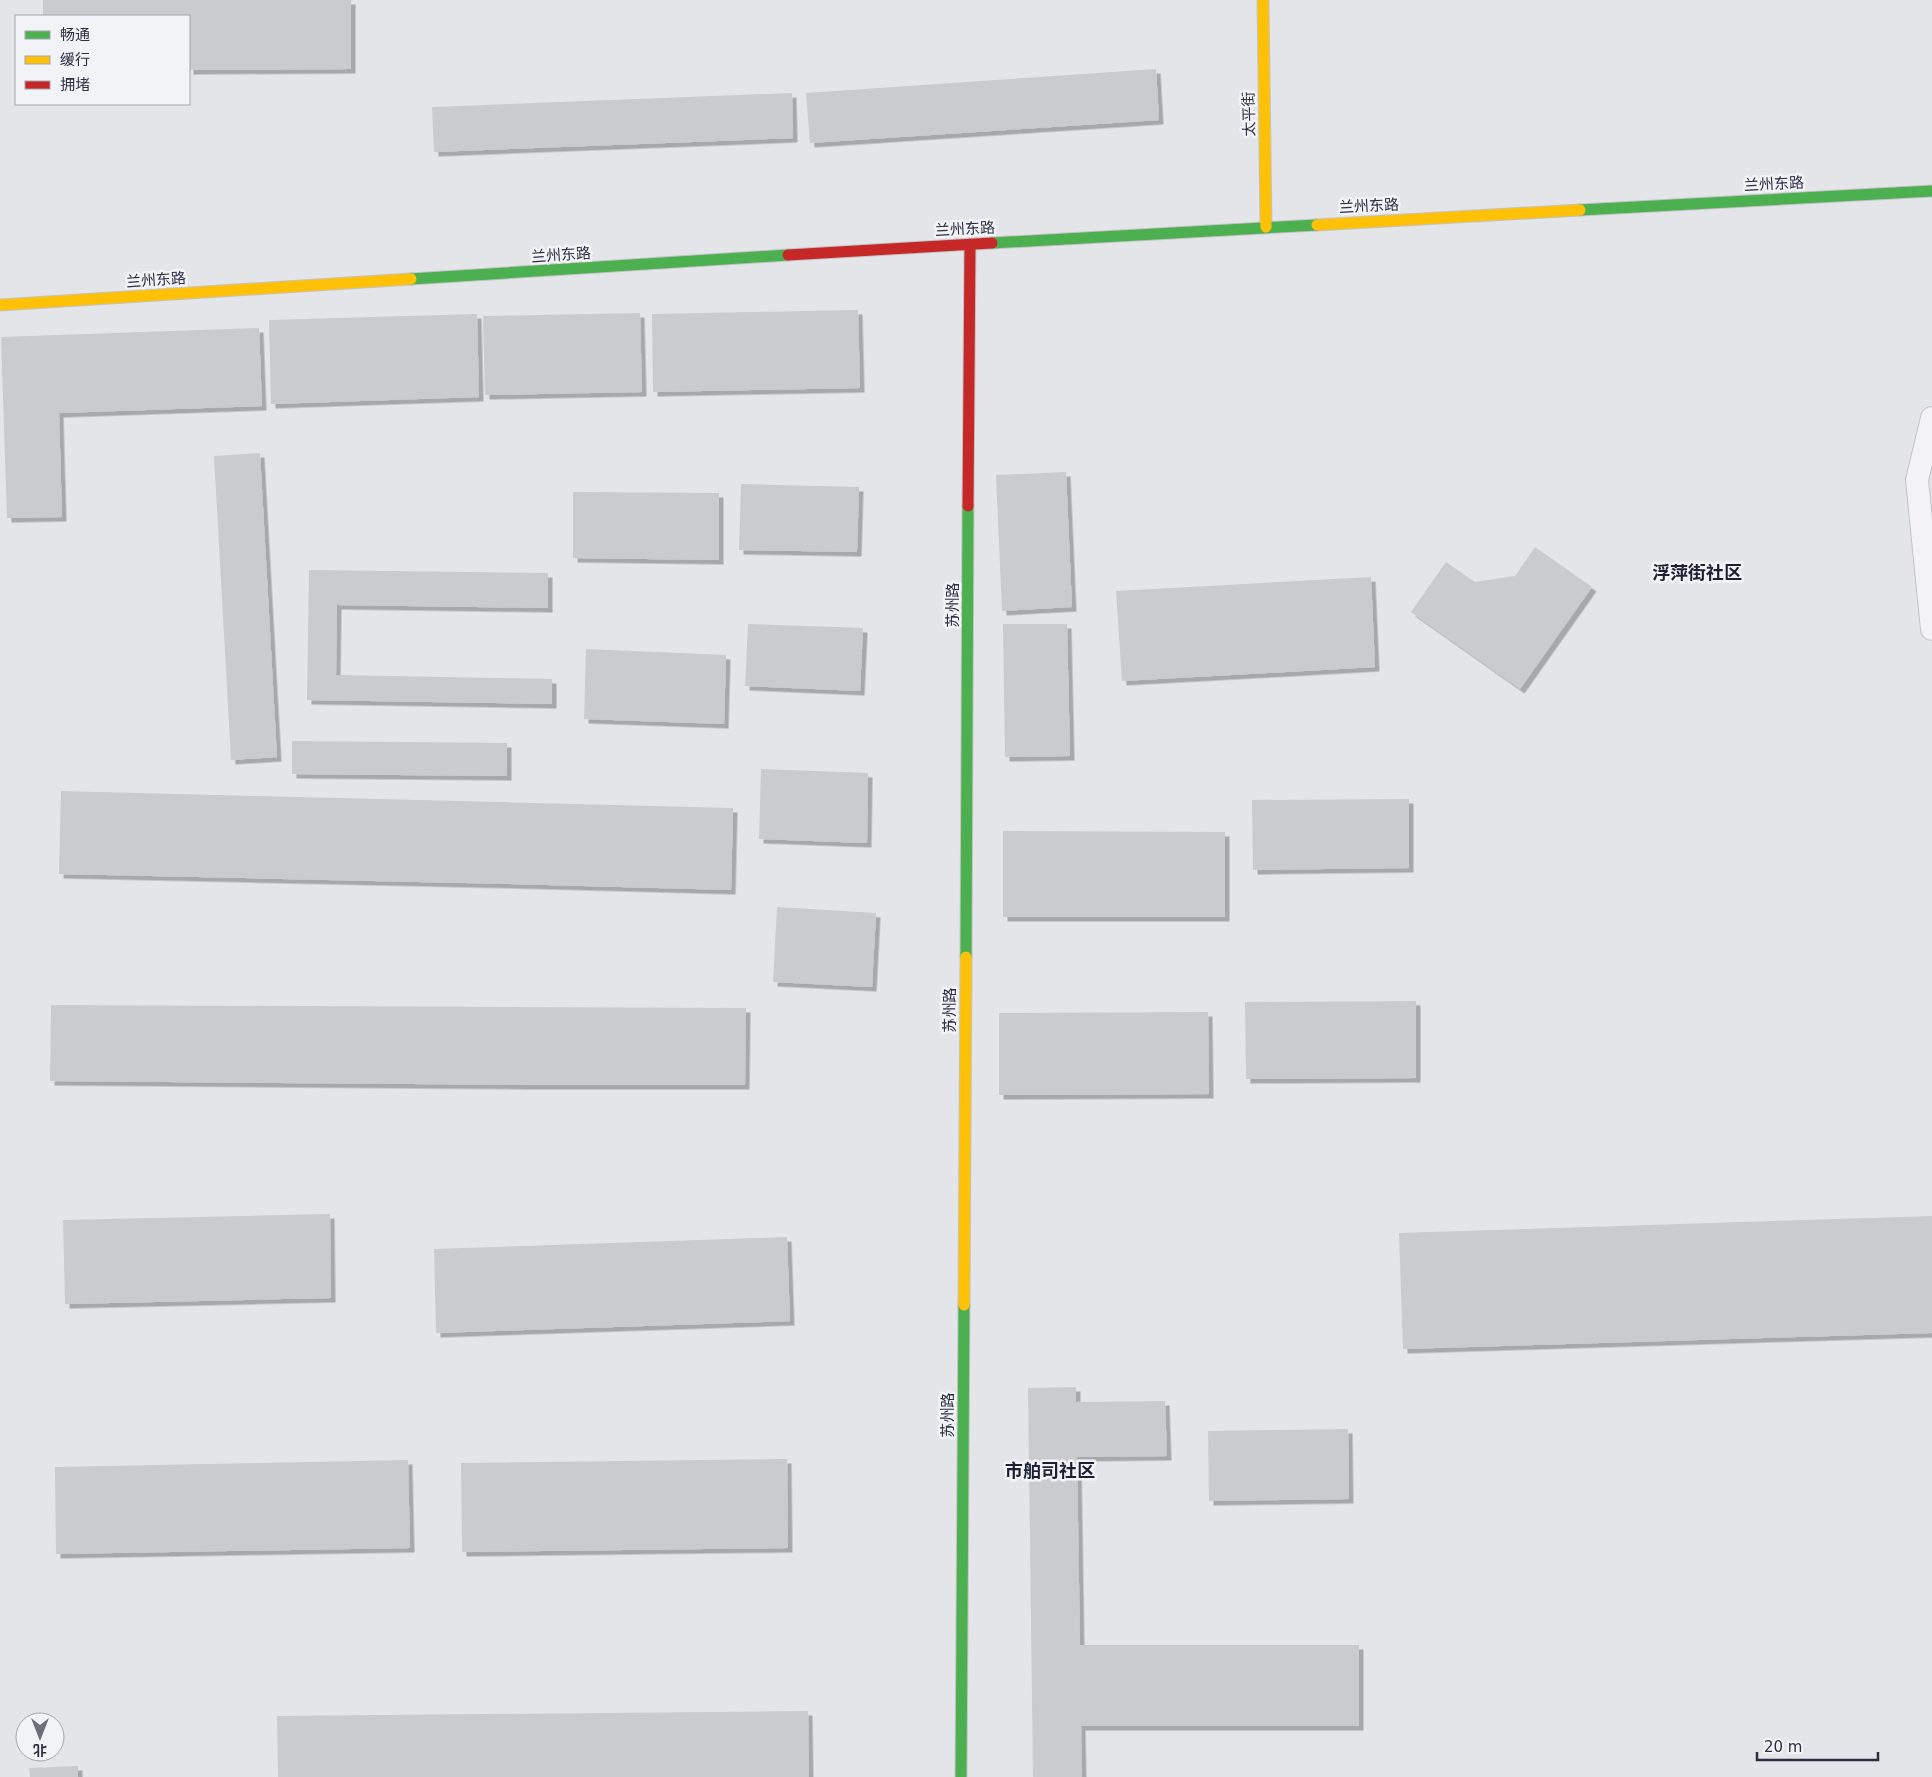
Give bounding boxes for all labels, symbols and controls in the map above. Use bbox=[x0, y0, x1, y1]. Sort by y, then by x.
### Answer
legend bbox=[15, 15, 190, 105]
text: 畅通 bbox=[60, 26, 90, 44]
text: 缓行 bbox=[60, 51, 90, 69]
text: 拥堵 bbox=[60, 76, 90, 94]
street label: 太平街 bbox=[1240, 91, 1258, 137]
street label: 兰州东路 bbox=[1744, 173, 1804, 195]
street label: 兰州东路 bbox=[1339, 195, 1399, 217]
street label: 兰州东路 bbox=[935, 218, 995, 240]
street label: 兰州东路 bbox=[530, 244, 592, 266]
street label: 兰州东路 bbox=[125, 269, 187, 291]
district label: 浮萍街社区 bbox=[1652, 562, 1742, 583]
street label: 苏州路 bbox=[944, 582, 962, 628]
street label: 苏州路 bbox=[941, 987, 959, 1033]
street label: 苏州路 bbox=[939, 1392, 957, 1438]
district label: 市舶司社区 bbox=[1005, 1460, 1095, 1481]
north arrow bbox=[15, 1712, 65, 1762]
scale bar bbox=[1757, 1730, 1878, 1762]
text: 20 m bbox=[1764, 1738, 1802, 1756]
text: 北 bbox=[33, 1742, 47, 1758]

